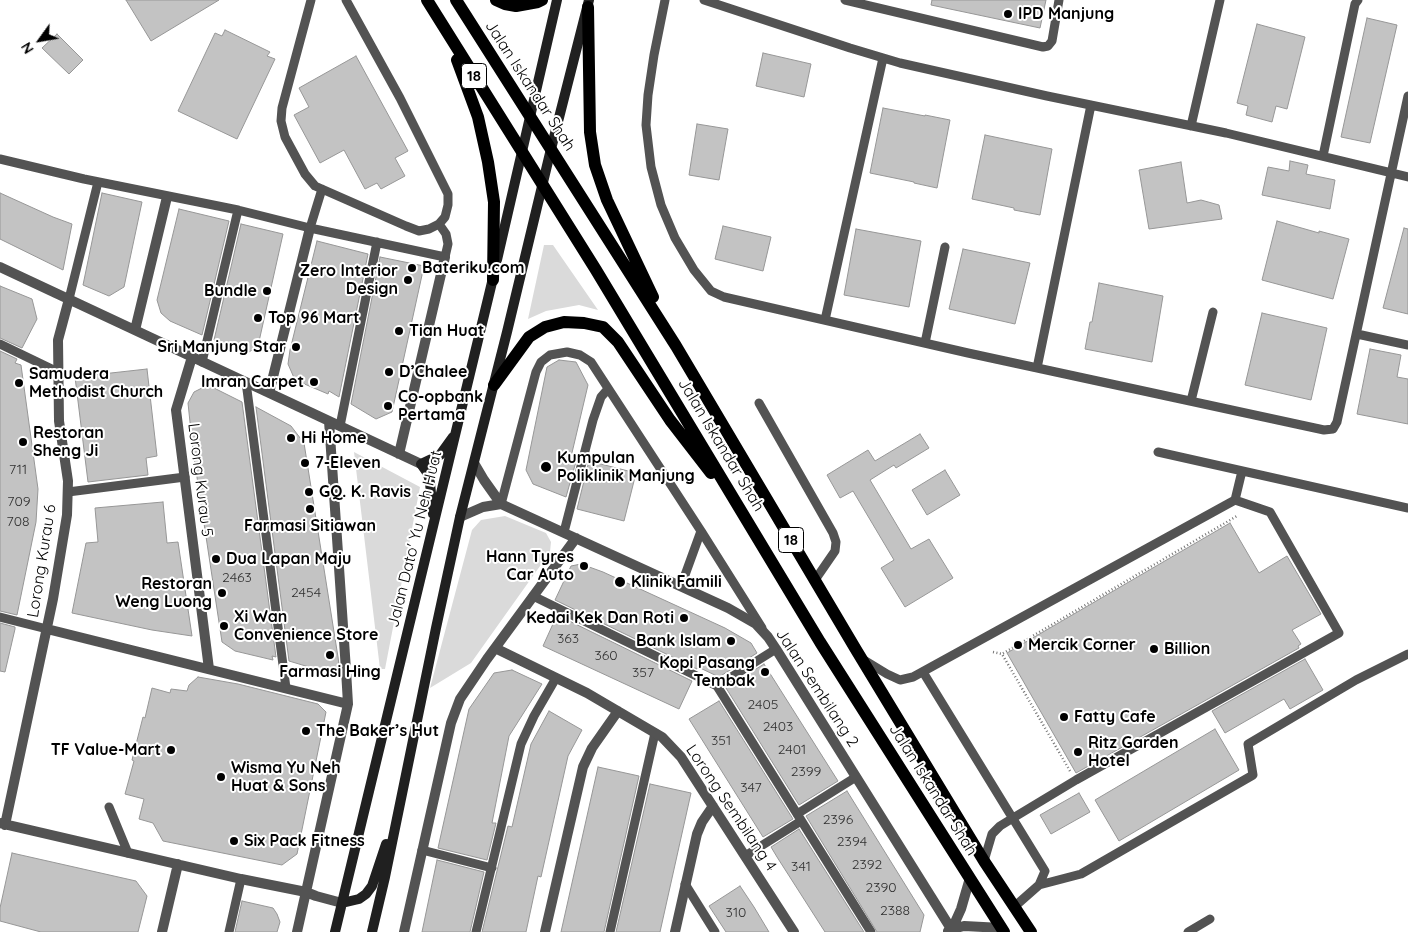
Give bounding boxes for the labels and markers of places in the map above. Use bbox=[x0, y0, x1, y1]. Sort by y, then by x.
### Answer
place label: IPD Manjung bbox=[1018, 4, 1114, 24]
marker: IPD Manjung bbox=[1002, 8, 1014, 20]
place label: Bateriku.com bbox=[422, 258, 525, 278]
place label: Zero Interior Design bbox=[300, 261, 398, 299]
marker: Bateriku.com bbox=[406, 262, 418, 274]
marker: Zero Interior Design bbox=[402, 274, 414, 286]
place label: Bundle bbox=[204, 281, 257, 301]
marker: Bundle bbox=[261, 285, 273, 297]
place label: Top 96 Mart bbox=[268, 308, 360, 328]
marker: Top 96 Mart bbox=[252, 312, 264, 324]
place label: Tian Huat bbox=[409, 321, 484, 341]
marker: Tian Huat bbox=[393, 325, 405, 337]
place label: Sri Manjung Star bbox=[157, 337, 286, 357]
marker: Sri Manjung Star bbox=[290, 341, 302, 353]
place label: D’Chalee bbox=[399, 362, 467, 382]
place label: Samudera Methodist Church bbox=[29, 364, 163, 402]
marker: D’Chalee bbox=[383, 366, 395, 378]
place label: Imran Carpet bbox=[201, 372, 304, 392]
marker: Imran Carpet bbox=[308, 376, 320, 388]
marker: Samudera Methodist Church bbox=[13, 377, 25, 389]
place label: Co-opbank Pertama bbox=[398, 387, 483, 425]
marker: Co-opbank Pertama bbox=[382, 400, 394, 412]
place label: Restoran Sheng Ji bbox=[33, 423, 104, 461]
place label: Hi Home bbox=[301, 428, 366, 448]
marker: Hi Home bbox=[285, 432, 297, 444]
marker: Restoran Sheng Ji bbox=[17, 436, 29, 448]
place label: Kumpulan Poliklinik Manjung bbox=[557, 448, 695, 486]
place label: 7-Eleven bbox=[315, 453, 381, 473]
marker: 7-Eleven bbox=[299, 457, 311, 469]
marker: Kumpulan Poliklinik Manjung bbox=[539, 460, 553, 474]
place label: GQ. K. Ravis bbox=[319, 482, 411, 502]
marker: GQ. K. Ravis bbox=[303, 486, 315, 498]
marker: Farmasi Sitiawan bbox=[304, 503, 316, 515]
place label: Farmasi Sitiawan bbox=[244, 516, 376, 536]
place label: Hann Tyres Car Auto bbox=[486, 547, 574, 585]
place label: Dua Lapan Maju bbox=[226, 549, 351, 569]
marker: Dua Lapan Maju bbox=[210, 553, 222, 565]
marker: Hann Tyres Car Auto bbox=[578, 560, 590, 572]
place label: Klinik Famili bbox=[631, 572, 722, 592]
place label: Restoran Weng Luong bbox=[115, 574, 212, 612]
marker: Klinik Famili bbox=[613, 575, 627, 589]
marker: Restoran Weng Luong bbox=[216, 587, 228, 599]
place label: Xi Wan Convenience Store bbox=[234, 607, 378, 645]
place label: Kedai Kek Dan Roti bbox=[526, 608, 674, 628]
marker: Kedai Kek Dan Roti bbox=[678, 612, 690, 624]
marker: Xi Wan Convenience Store bbox=[218, 620, 230, 632]
place label: Bank Islam bbox=[636, 631, 721, 651]
marker: Bank Islam bbox=[725, 635, 737, 647]
place label: Mercik Corner bbox=[1028, 635, 1136, 655]
marker: Mercik Corner bbox=[1012, 639, 1024, 651]
place label: Billion bbox=[1164, 639, 1210, 659]
marker: Billion bbox=[1148, 643, 1160, 655]
marker: Farmasi Hing bbox=[324, 649, 336, 661]
place label: Kopi Pasang Tembak bbox=[659, 653, 755, 691]
place label: Farmasi Hing bbox=[279, 662, 381, 682]
marker: Kopi Pasang Tembak bbox=[759, 666, 771, 678]
place label: Fatty Cafe bbox=[1074, 707, 1156, 727]
marker: Fatty Cafe bbox=[1058, 711, 1070, 723]
place label: The Baker’s Hut bbox=[316, 721, 439, 741]
marker: The Baker’s Hut bbox=[300, 725, 312, 737]
place label: Ritz Garden Hotel bbox=[1088, 733, 1179, 771]
place label: TF Value-Mart bbox=[51, 740, 161, 760]
marker: TF Value-Mart bbox=[165, 744, 177, 756]
marker: Ritz Garden Hotel bbox=[1072, 746, 1084, 758]
place label: Wisma Yu Neh Huat & Sons bbox=[231, 758, 341, 796]
marker: Wisma Yu Neh Huat & Sons bbox=[215, 771, 227, 783]
place label: Six Pack Fitness bbox=[244, 831, 365, 851]
marker: Six Pack Fitness bbox=[228, 835, 240, 847]

